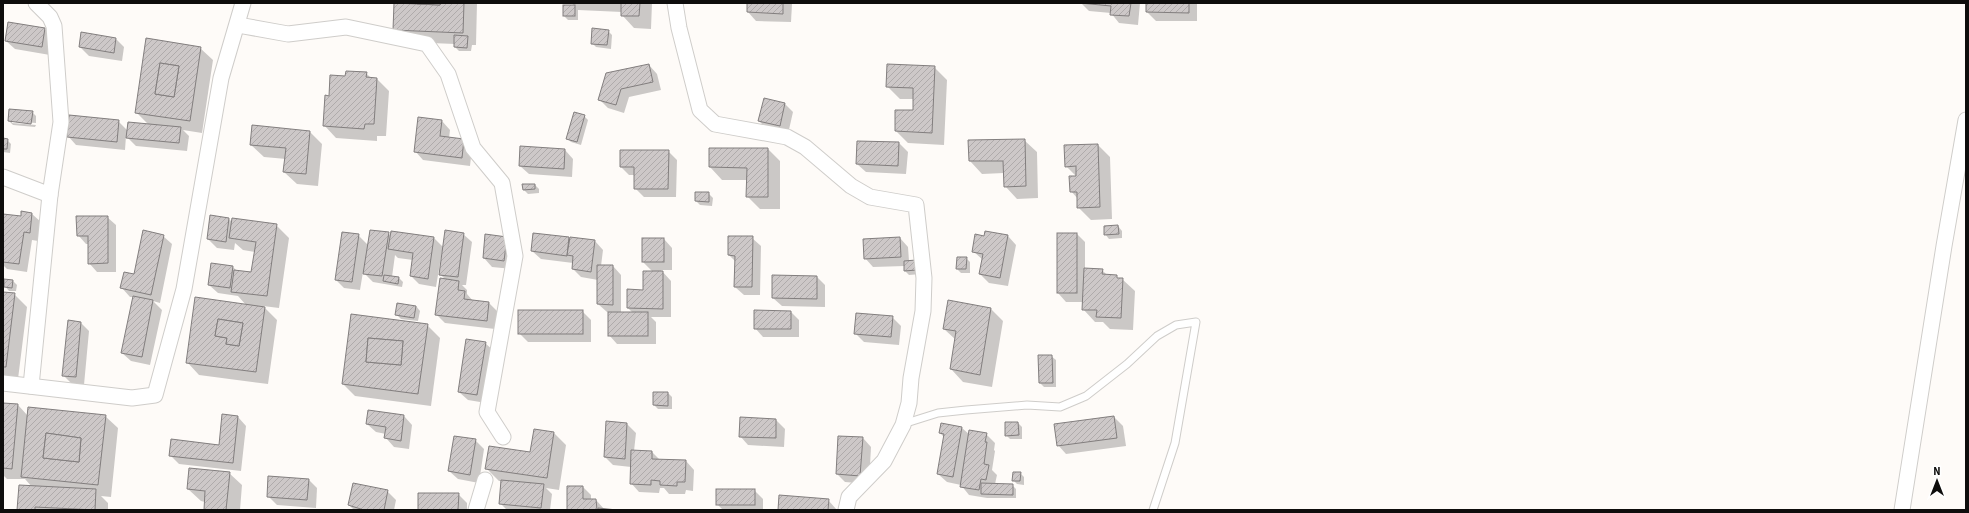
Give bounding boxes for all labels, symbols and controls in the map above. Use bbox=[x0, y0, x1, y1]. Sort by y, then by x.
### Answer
north arrow bbox=[1917, 461, 1957, 501]
text: N bbox=[1933, 464, 1941, 479]

